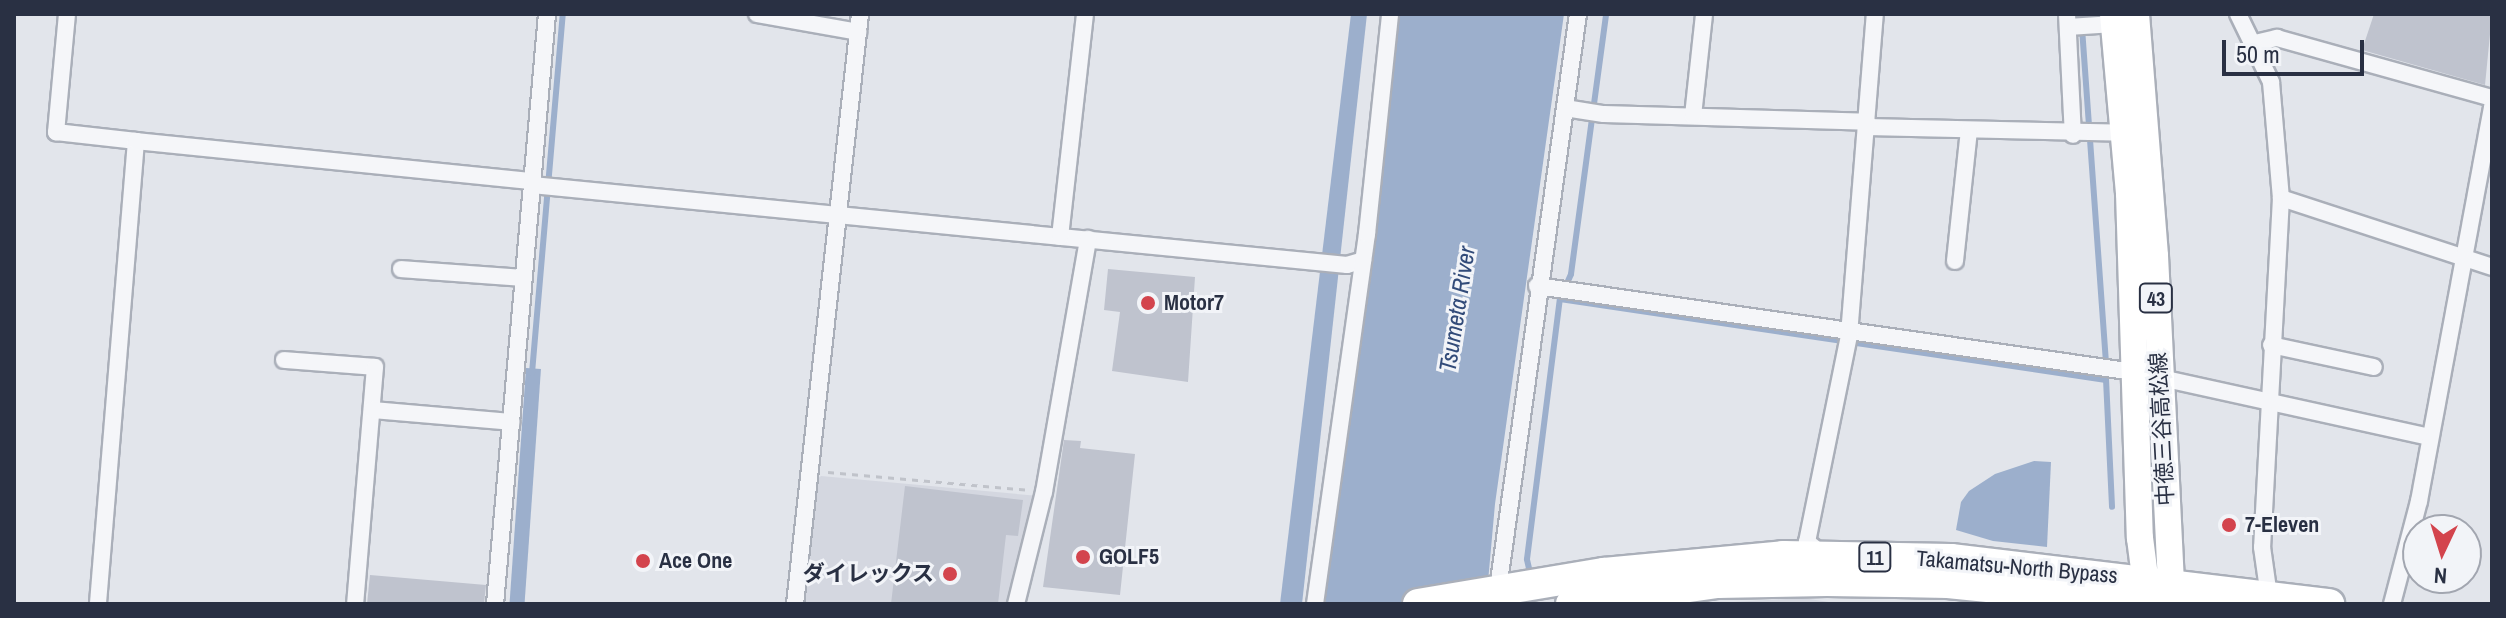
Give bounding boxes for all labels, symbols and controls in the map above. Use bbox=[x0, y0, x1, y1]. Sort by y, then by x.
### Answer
scale bar bbox=[2226, 24, 2368, 74]
text: 50 m bbox=[2236, 38, 2280, 70]
water label: Tsumeta River bbox=[1433, 244, 1481, 374]
road number: 43 bbox=[2138, 282, 2174, 314]
place label: Motor7 bbox=[1164, 290, 1224, 316]
marker: Motor7 bbox=[1139, 294, 1157, 312]
street label: 中徳三谷高松線 bbox=[2145, 351, 2179, 507]
place label: 7-Eleven bbox=[2245, 512, 2319, 538]
north arrow bbox=[2402, 514, 2482, 594]
marker: 7-Eleven bbox=[2220, 516, 2238, 534]
road number: 11 bbox=[1857, 541, 1893, 573]
place label: GOLF5 bbox=[1099, 544, 1159, 570]
street label: Takamatsu-North Bypass bbox=[1915, 545, 2119, 589]
place label: Ace One bbox=[659, 548, 732, 574]
marker: GOLF5 bbox=[1074, 548, 1092, 566]
marker: Ace One bbox=[634, 552, 652, 570]
place label: ダイレックス bbox=[802, 561, 934, 587]
text: N bbox=[2433, 561, 2448, 591]
marker: ダイレックス bbox=[941, 565, 959, 583]

